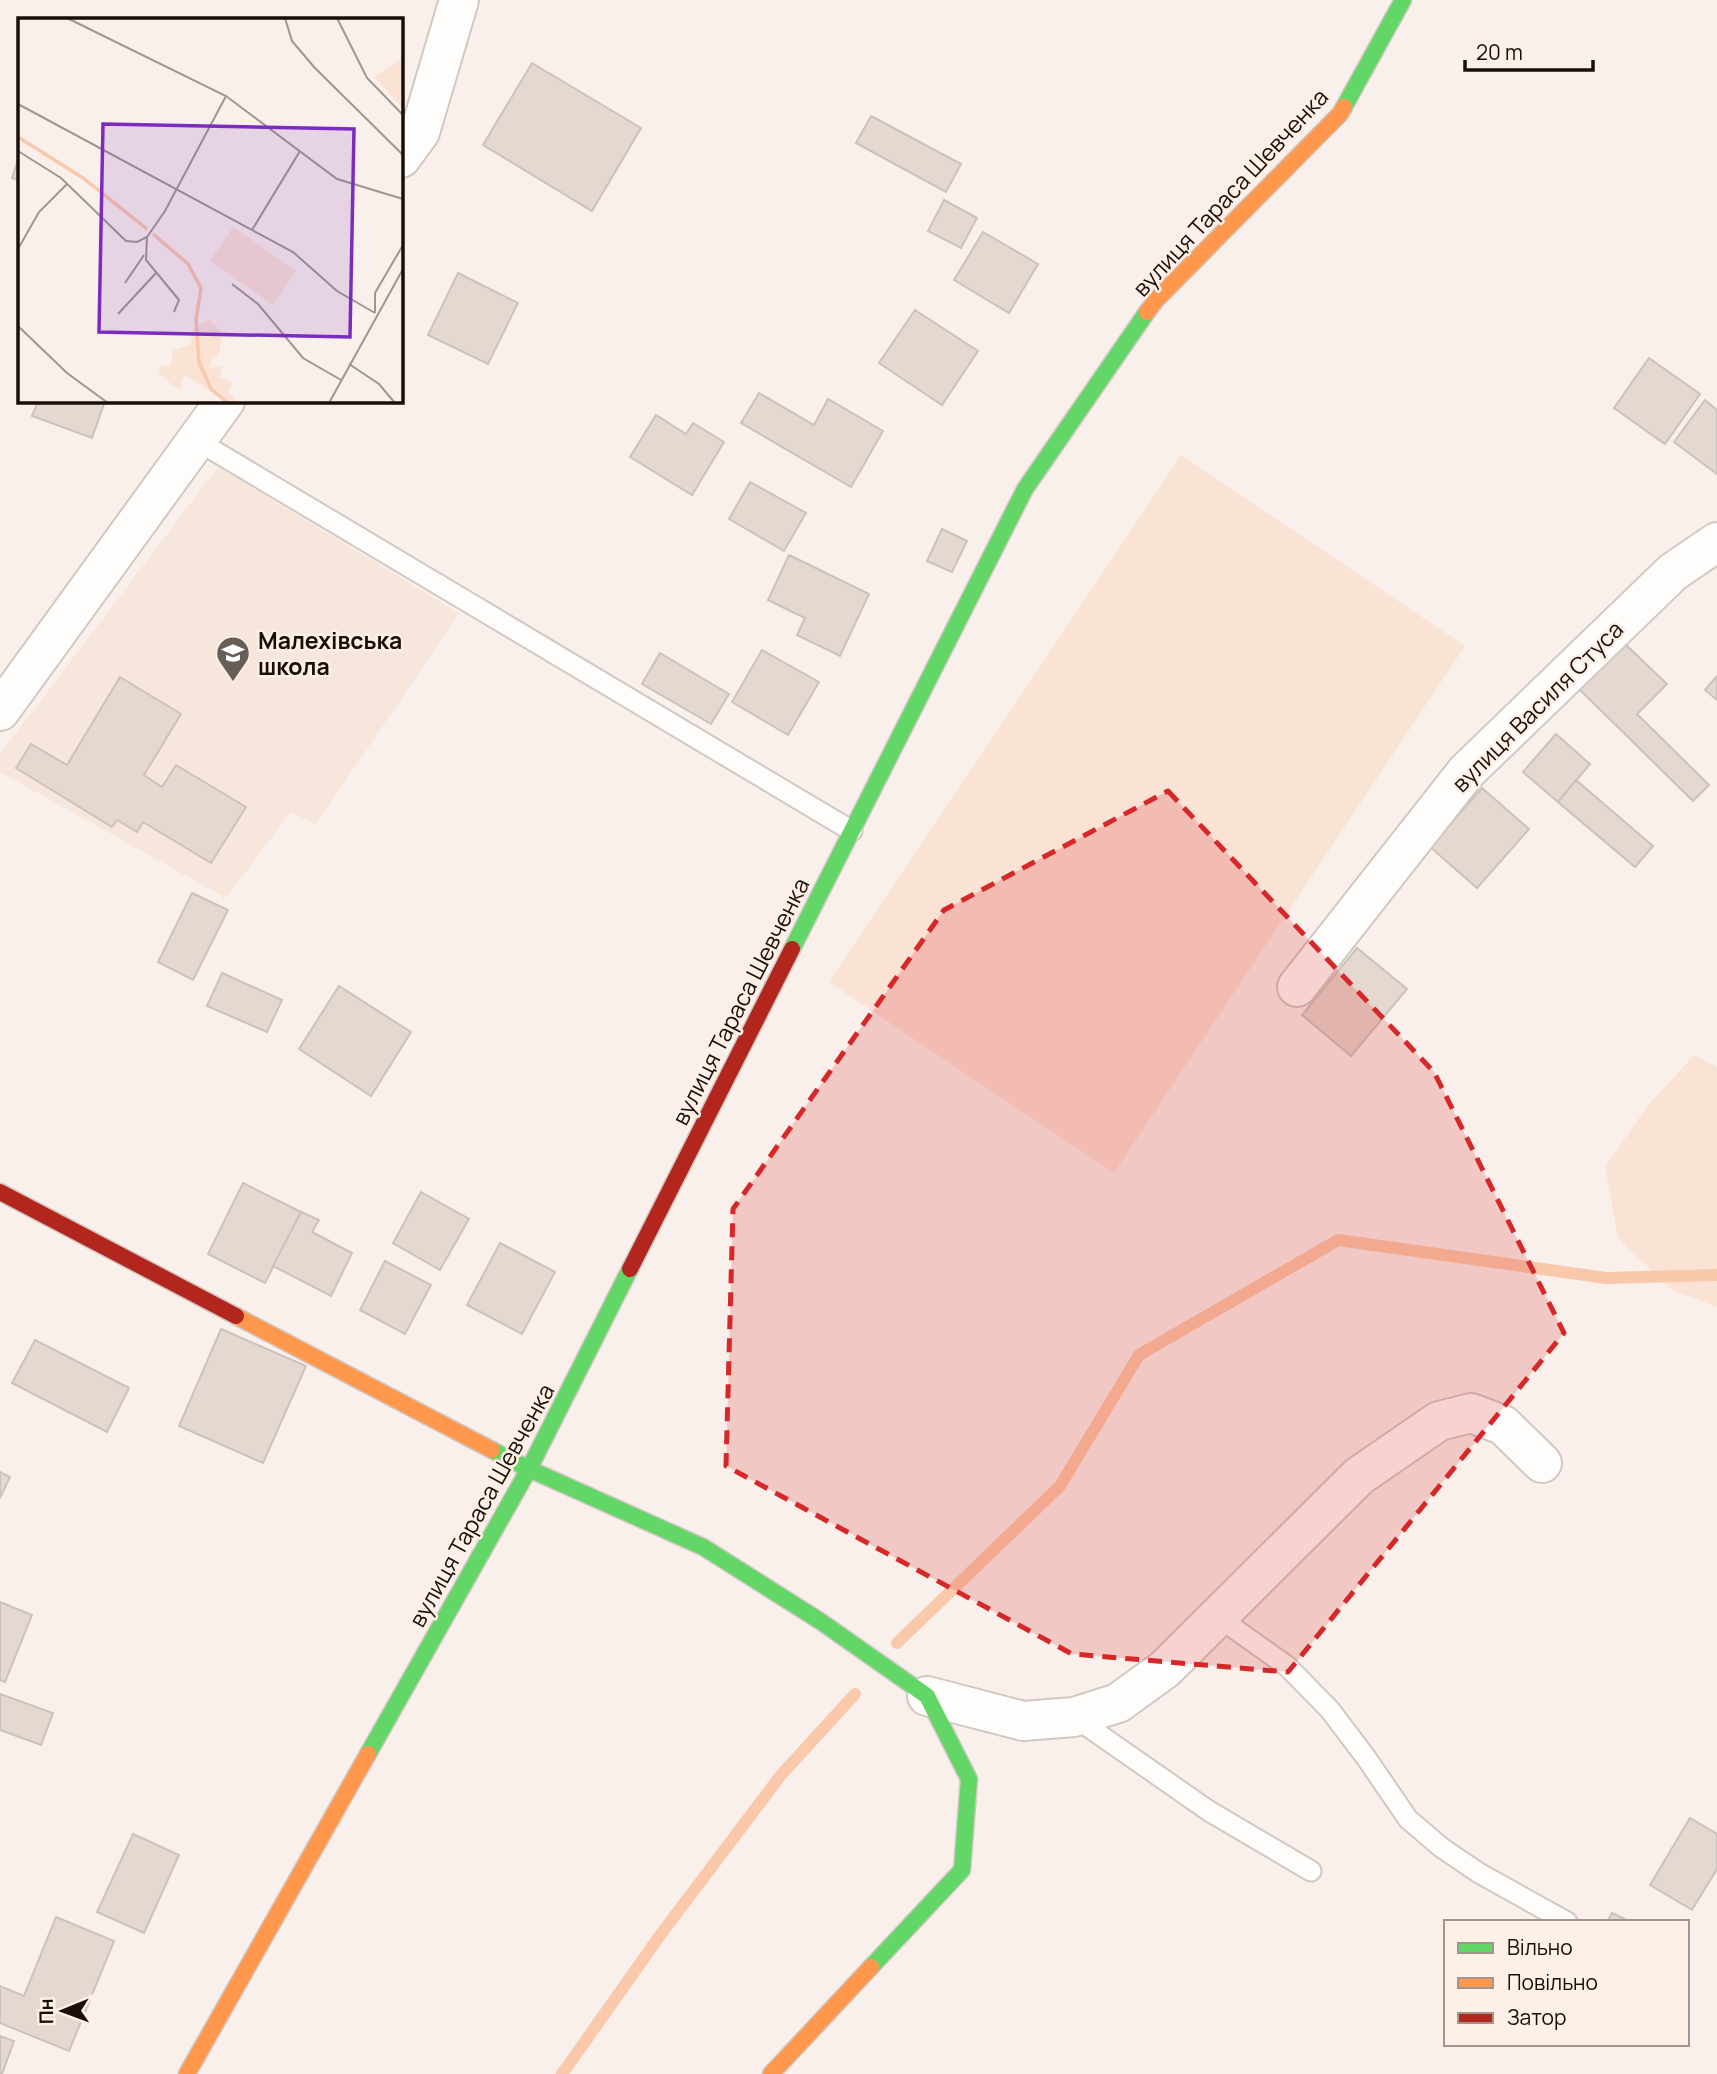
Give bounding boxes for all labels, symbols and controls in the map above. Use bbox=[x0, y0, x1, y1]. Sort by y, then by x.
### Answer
inset map bbox=[18, 18, 402, 402]
scale bar bbox=[1465, 28, 1593, 72]
text: 20 m bbox=[1476, 38, 1523, 66]
street label: вулиця Тараса Шевченка bbox=[1125, 81, 1335, 303]
street label: вулиця Василя Стуса bbox=[1444, 613, 1630, 799]
place label: Малехівська школа bbox=[258, 624, 402, 682]
school or university icon: Малехівська школа bbox=[214, 634, 252, 683]
street label: вулиця Тараса Шевченка bbox=[664, 872, 816, 1130]
street label: вулиця Тараса Шевченка bbox=[401, 1378, 561, 1632]
legend bbox=[1444, 1920, 1689, 2046]
text: Вільно bbox=[1507, 1933, 1573, 1961]
text: Повільно bbox=[1507, 1968, 1598, 1996]
north arrow bbox=[28, 1976, 98, 2046]
text: Пн bbox=[33, 1998, 59, 2024]
text: Затор bbox=[1507, 2003, 1566, 2031]

